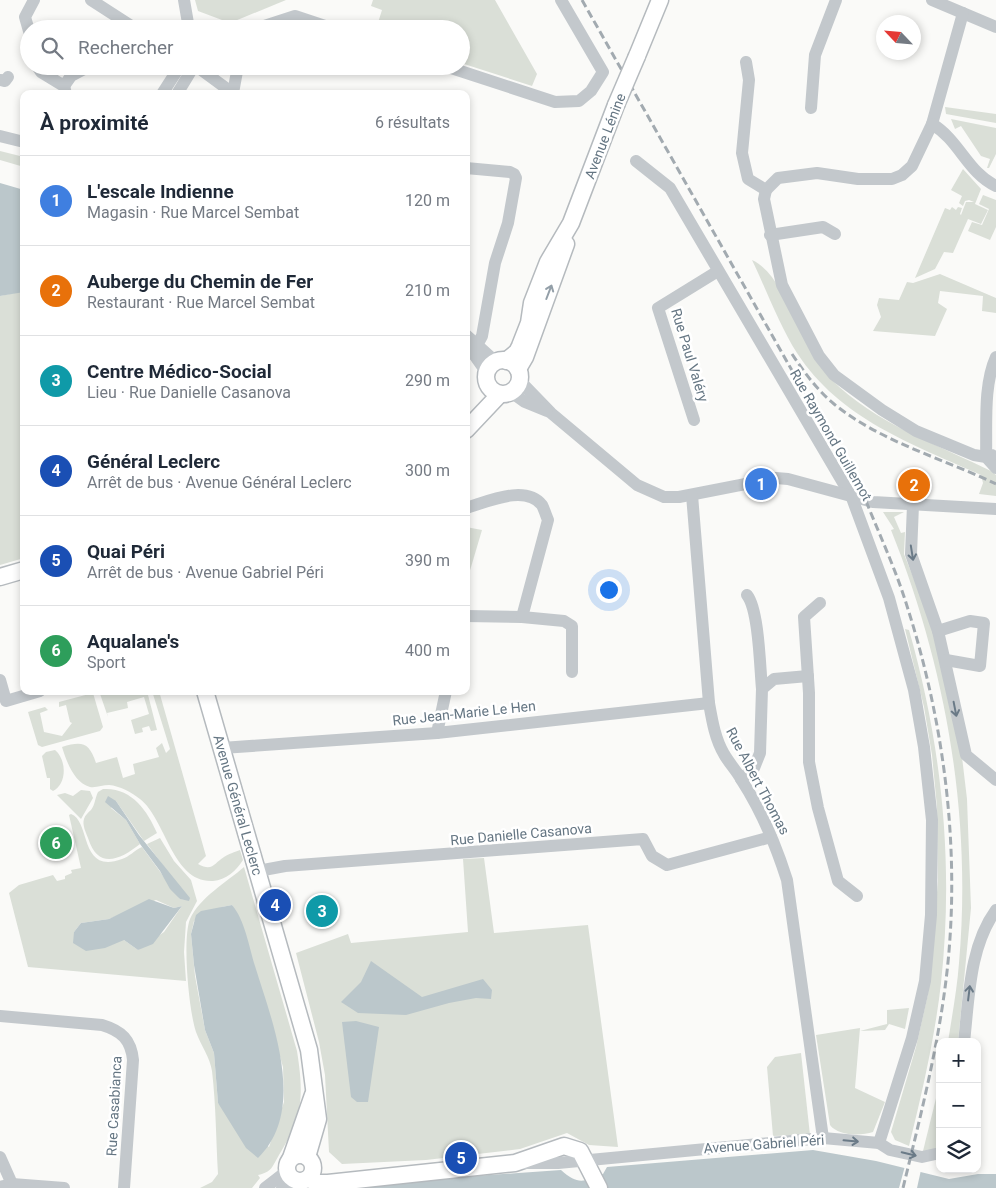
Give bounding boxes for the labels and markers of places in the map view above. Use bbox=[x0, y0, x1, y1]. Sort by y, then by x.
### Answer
pin: 1 bbox=[745, 465, 777, 503]
pin: 2 bbox=[898, 466, 930, 504]
pin: 6 bbox=[40, 824, 72, 862]
pin: 4 bbox=[259, 886, 291, 924]
pin: 3 bbox=[306, 892, 338, 930]
pin: 5 bbox=[445, 1139, 477, 1177]

